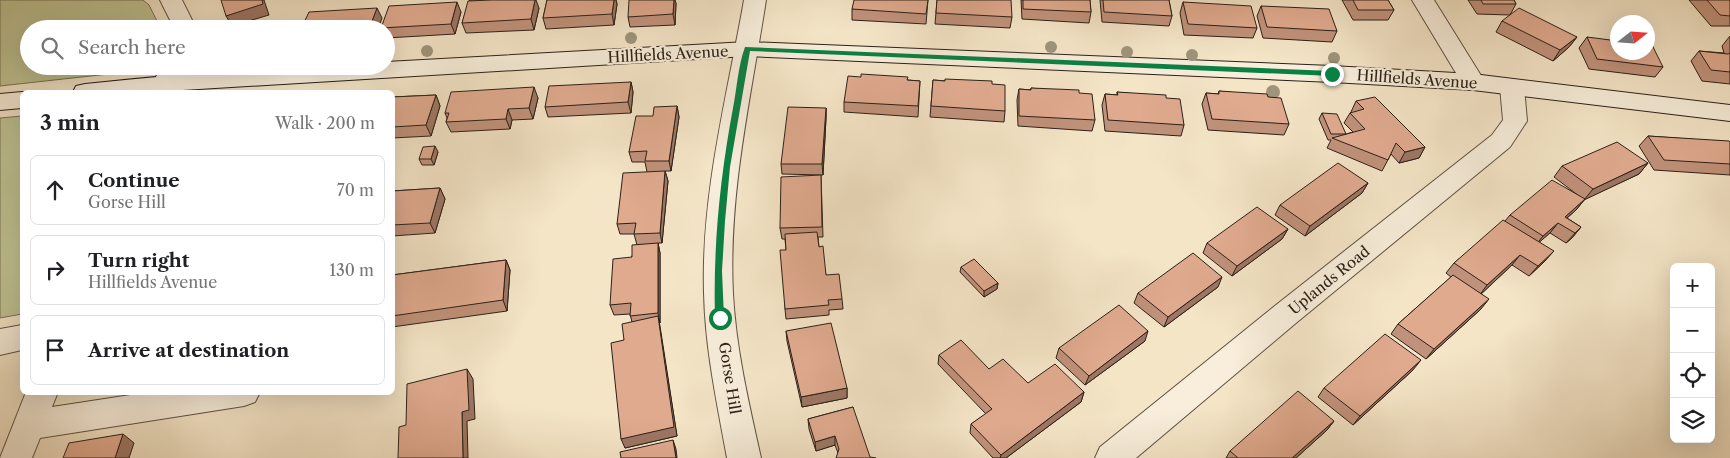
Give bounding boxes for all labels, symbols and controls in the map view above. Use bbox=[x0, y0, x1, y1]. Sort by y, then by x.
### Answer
north arrow bbox=[1610, 15, 1655, 60]
search box bbox=[20, 20, 395, 75]
icon: search bbox=[38, 34, 66, 62]
text: Search here bbox=[78, 36, 186, 59]
street label: Hillfields Avenue bbox=[607, 41, 729, 67]
route end bbox=[1321, 63, 1344, 86]
street label: Hillfields Avenue bbox=[1356, 65, 1478, 93]
text: 3 min bbox=[40, 110, 100, 135]
text: Walk · 200 m bbox=[275, 113, 375, 133]
text: Continue bbox=[88, 169, 180, 192]
icon: ahead bbox=[41, 176, 69, 204]
text: 70 m bbox=[337, 180, 374, 200]
text: Gorse Hill bbox=[88, 192, 166, 212]
street label: Uplands Road bbox=[1285, 241, 1373, 319]
text: Turn right bbox=[88, 249, 189, 272]
icon: right bbox=[41, 256, 69, 284]
text: 130 m bbox=[329, 260, 374, 280]
map controls bbox=[1670, 263, 1715, 443]
button: + bbox=[1670, 263, 1715, 308]
text: Hillfields Avenue bbox=[88, 272, 217, 292]
route start bbox=[709, 307, 732, 330]
button: − bbox=[1670, 308, 1715, 353]
icon: arrive bbox=[41, 336, 69, 364]
text: Arrive at destination bbox=[88, 339, 289, 362]
street label: Gorse Hill bbox=[715, 341, 745, 416]
button: locate bbox=[1670, 353, 1715, 398]
button: layers bbox=[1670, 398, 1715, 443]

